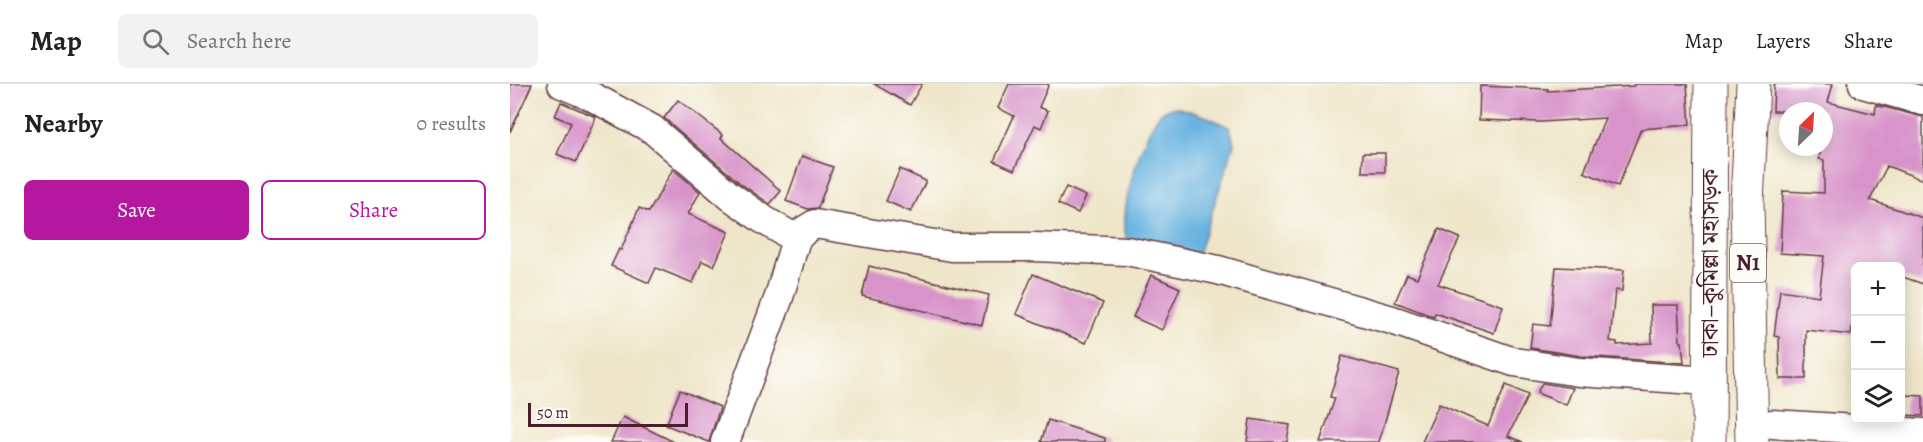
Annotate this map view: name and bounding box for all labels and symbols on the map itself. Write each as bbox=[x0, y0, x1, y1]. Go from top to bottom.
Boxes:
north arrow bbox=[1779, 102, 1833, 156]
street label: ঢাকা–কুমিল্লা মহাসড়ক bbox=[1694, 168, 1726, 358]
road number: N1 bbox=[1730, 244, 1766, 282]
scale bar bbox=[528, 400, 688, 428]

